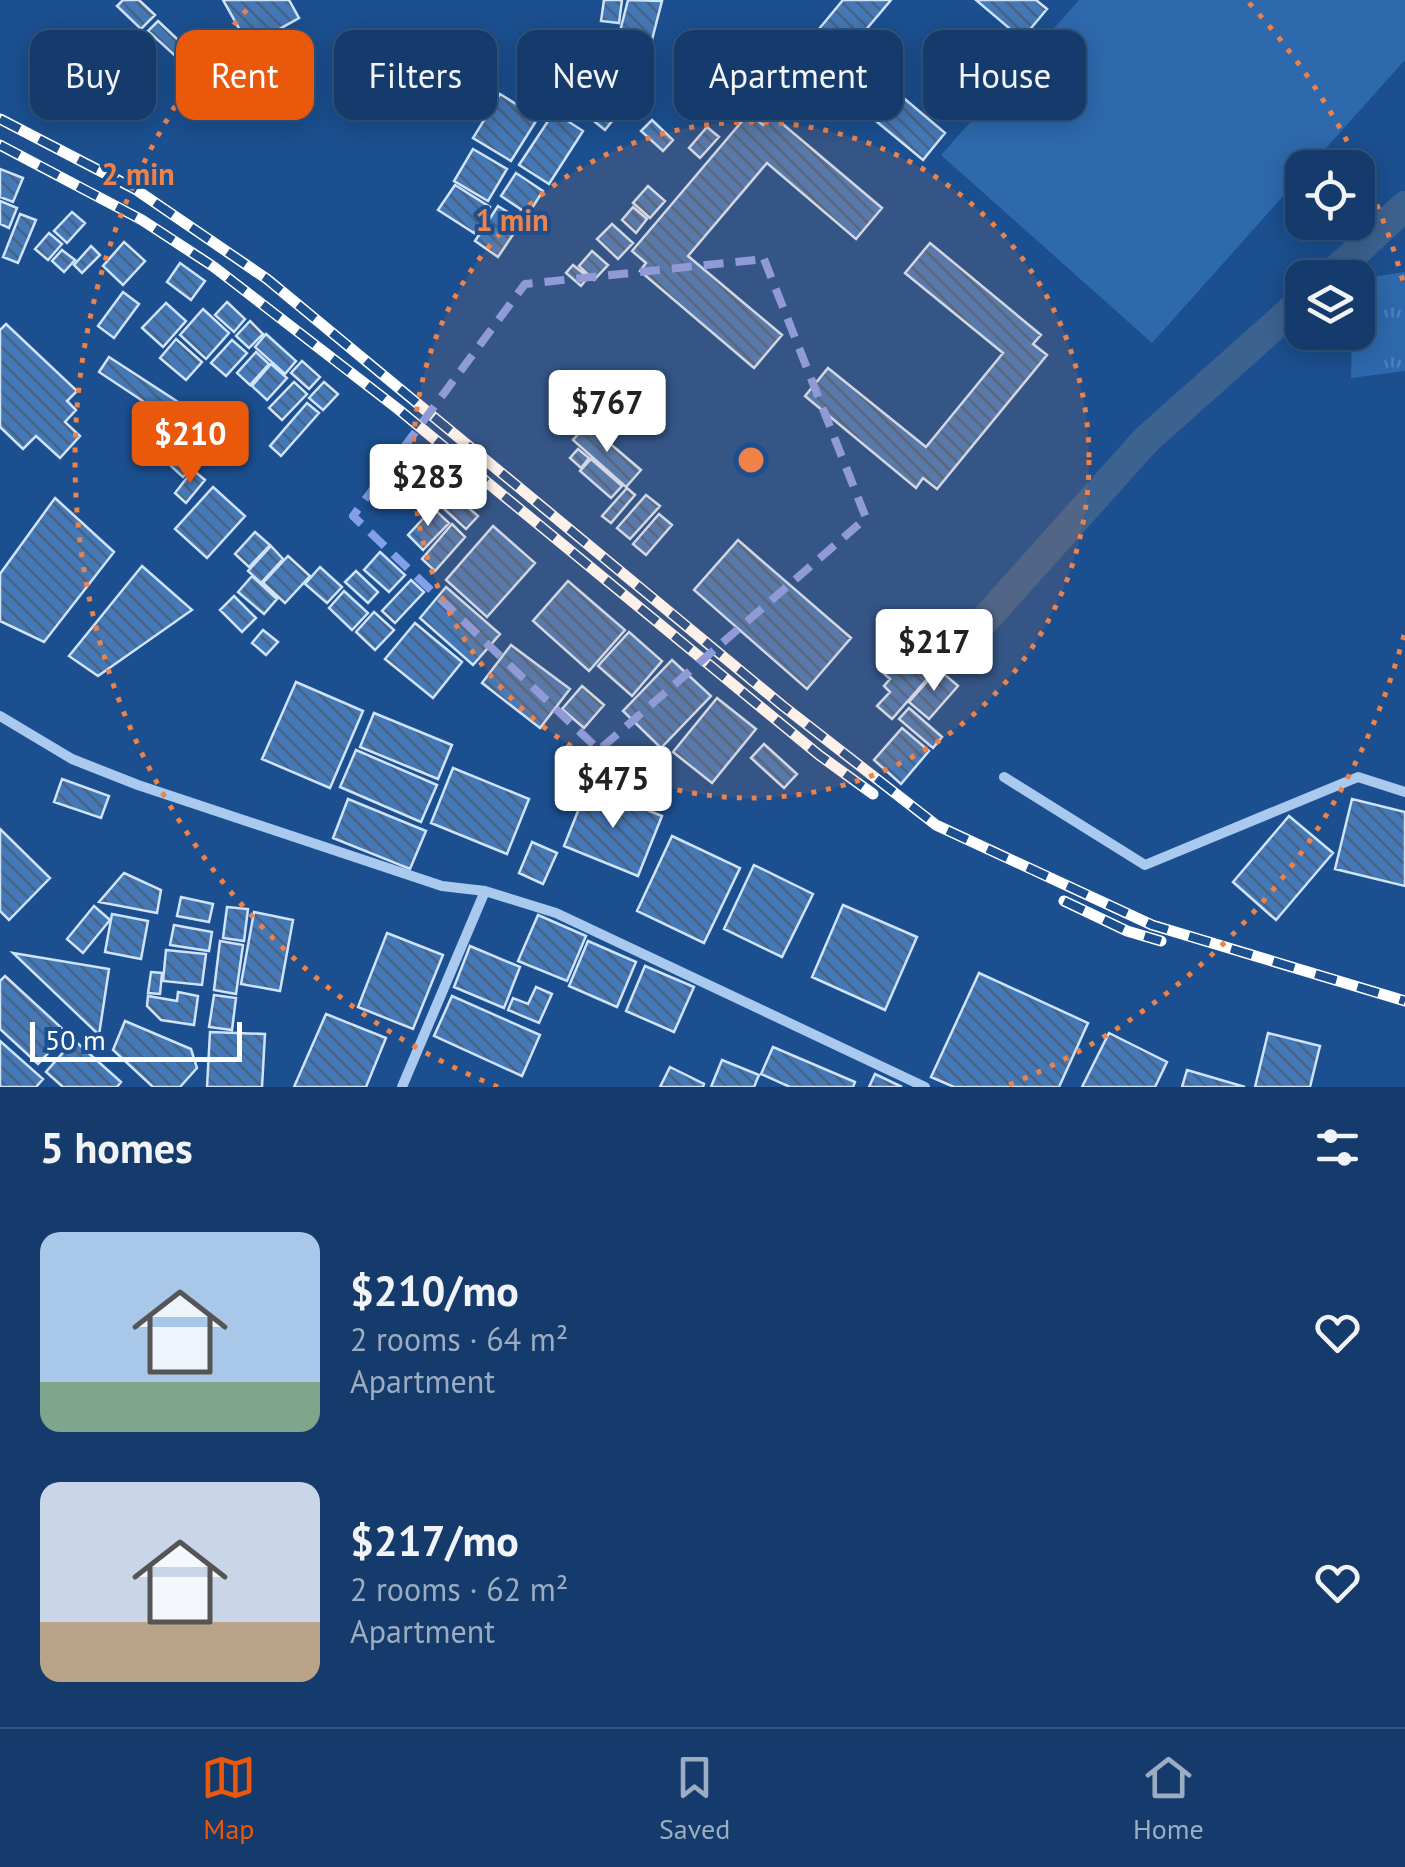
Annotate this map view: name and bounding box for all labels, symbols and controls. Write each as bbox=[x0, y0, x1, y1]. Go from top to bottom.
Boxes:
chip: Buy bbox=[30, 30, 156, 120]
chip: Rent bbox=[176, 30, 314, 120]
chip: Filters bbox=[334, 30, 497, 120]
chip: New bbox=[517, 30, 654, 120]
chip: Apartment bbox=[674, 30, 903, 120]
chip: House bbox=[923, 30, 1086, 120]
map controls bbox=[1285, 150, 1375, 350]
button: locate bbox=[1285, 150, 1375, 240]
text: 2 min bbox=[101, 154, 175, 193]
text: 1 min bbox=[475, 200, 549, 239]
button: layers bbox=[1285, 260, 1375, 350]
pin: $767 bbox=[548, 370, 666, 455]
text: $767 bbox=[571, 381, 643, 423]
pin: $210 bbox=[131, 401, 249, 486]
text: $210 bbox=[154, 412, 226, 454]
centre of rings bbox=[733, 442, 769, 478]
pin: $283 bbox=[369, 444, 487, 529]
text: $283 bbox=[392, 455, 464, 497]
pin: $217 bbox=[875, 609, 993, 694]
text: $217 bbox=[898, 620, 970, 662]
pin: $475 bbox=[554, 746, 672, 831]
text: $475 bbox=[577, 757, 649, 799]
scale bar bbox=[30, 1017, 242, 1062]
text: 50 m bbox=[45, 1021, 106, 1058]
text: 5 homes bbox=[40, 1120, 193, 1175]
icon: filters bbox=[1310, 1120, 1365, 1175]
text: $210/mo bbox=[350, 1263, 519, 1318]
icon: home bbox=[120, 1272, 240, 1392]
icon: heart bbox=[1310, 1305, 1365, 1360]
text: 2 rooms · 64 m² bbox=[350, 1318, 568, 1360]
text: Apartment bbox=[350, 1360, 495, 1402]
text: $217/mo bbox=[350, 1513, 519, 1568]
icon: home bbox=[120, 1522, 240, 1642]
icon: heart bbox=[1310, 1555, 1365, 1610]
text: 2 rooms · 62 m² bbox=[350, 1568, 568, 1610]
text: Apartment bbox=[350, 1610, 495, 1652]
tab: Map bbox=[201, 1750, 256, 1847]
tab: Saved bbox=[659, 1750, 730, 1847]
tab: Home bbox=[1133, 1750, 1204, 1847]

